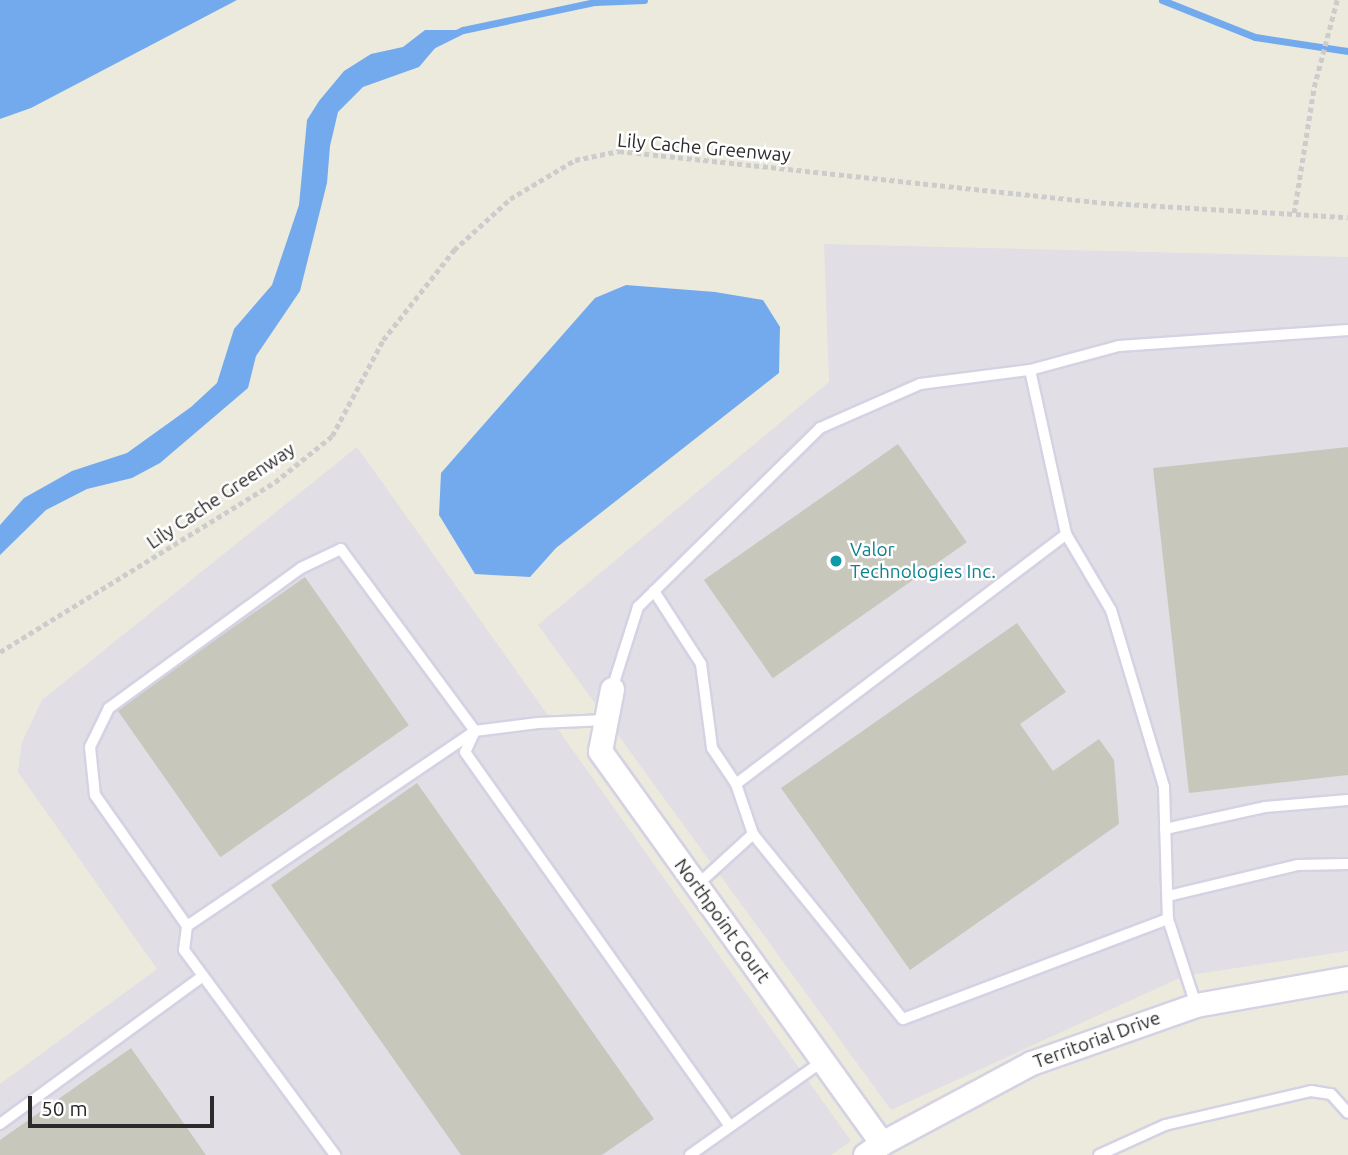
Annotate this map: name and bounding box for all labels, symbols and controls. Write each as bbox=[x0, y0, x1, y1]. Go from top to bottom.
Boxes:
street label: Lily Cache Greenway bbox=[616, 129, 792, 167]
street label: Lily Cache Greenway bbox=[143, 438, 299, 554]
place label: Valor Technologies Inc. bbox=[850, 539, 996, 583]
marker: Valor Technologies Inc. bbox=[828, 553, 844, 569]
street label: Northpoint Court bbox=[669, 854, 775, 988]
street label: Territorial Drive bbox=[1030, 1006, 1164, 1074]
scale bar bbox=[32, 1082, 217, 1126]
text: 50 m bbox=[41, 1096, 88, 1120]

